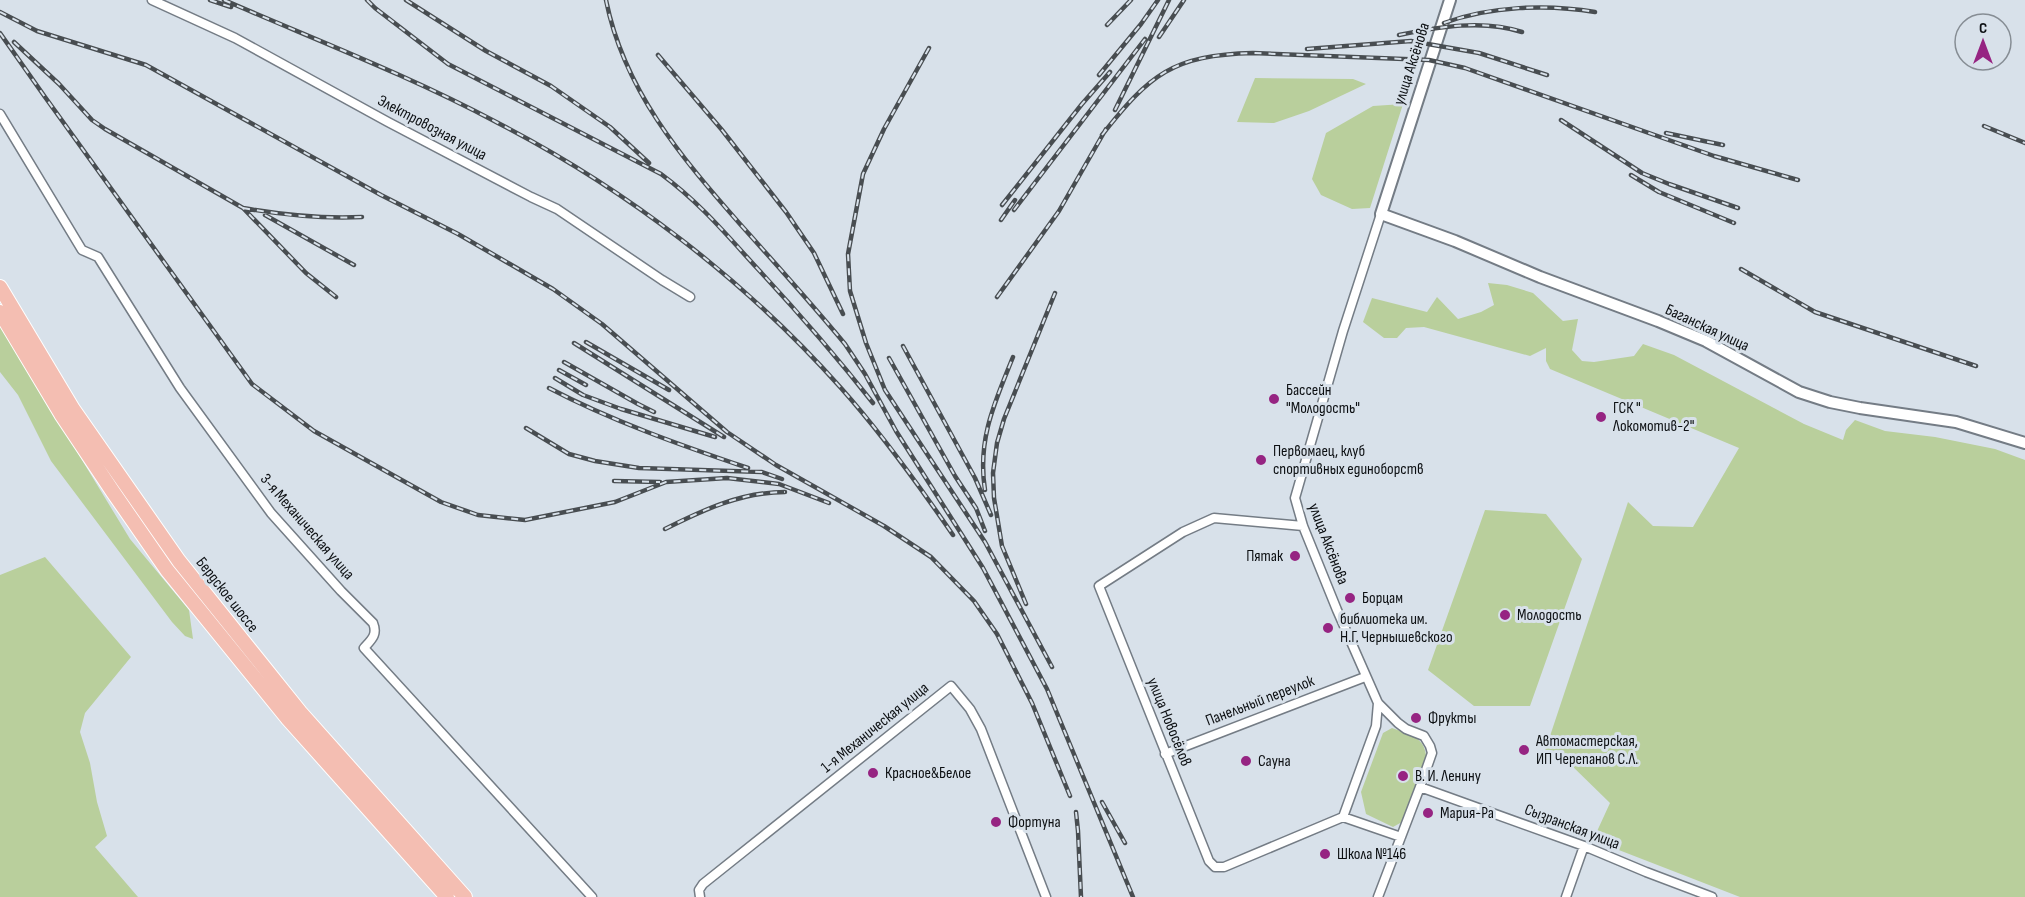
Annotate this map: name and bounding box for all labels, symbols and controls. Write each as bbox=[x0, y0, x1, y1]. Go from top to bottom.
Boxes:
north arrow bbox=[1953, 12, 2013, 72]
text: С bbox=[1979, 19, 1987, 38]
street label: улица Аксёнова bbox=[1390, 20, 1434, 108]
street label: Электровозная улица bbox=[374, 91, 490, 165]
street label: Баганская улица bbox=[1662, 300, 1752, 356]
place label: Бассейн "Молодость" bbox=[1286, 381, 1360, 418]
marker: Бассейн "Молодость" bbox=[1267, 392, 1281, 406]
place label: ГСК " Локомотив-2" bbox=[1612, 399, 1694, 436]
marker: ГСК " Локомотив-2" bbox=[1594, 410, 1608, 424]
place label: Первомаец, клуб спортивных единоборств bbox=[1273, 442, 1424, 479]
marker: Первомаец, клуб спортивных единоборств bbox=[1254, 453, 1268, 467]
street label: 3-я Механическая улица bbox=[256, 470, 358, 584]
street label: улица Аксёнова bbox=[1304, 501, 1352, 587]
place label: Пятак bbox=[1246, 547, 1284, 566]
marker: Пятак bbox=[1288, 549, 1302, 563]
street label: Бердское шоссе bbox=[192, 554, 262, 636]
place label: Борцам bbox=[1362, 589, 1403, 608]
marker: Борцам bbox=[1343, 591, 1357, 605]
place label: Молодость bbox=[1517, 606, 1582, 625]
marker: Молодость bbox=[1498, 608, 1512, 622]
place label: библиотека им. Н.Г. Чернышевского bbox=[1340, 610, 1453, 647]
marker: библиотека им. Н.Г. Чернышевского bbox=[1321, 621, 1335, 635]
street label: Панельный переулок bbox=[1203, 671, 1318, 730]
street label: улица Новосёлов bbox=[1143, 675, 1195, 769]
street label: 1-я Механическая улица bbox=[817, 679, 933, 777]
place label: Фрукты bbox=[1428, 709, 1476, 728]
marker: Фрукты bbox=[1409, 711, 1423, 725]
place label: Автомастерская, ИП Черепанов С.Л. bbox=[1535, 732, 1638, 769]
marker: Автомастерская, ИП Черепанов С.Л. bbox=[1517, 743, 1531, 757]
place label: Сауна bbox=[1258, 752, 1291, 771]
marker: Сауна bbox=[1239, 754, 1253, 768]
place label: Красное&Белое bbox=[885, 764, 971, 783]
marker: Красное&Белое bbox=[866, 766, 880, 780]
place label: В. И. Ленину bbox=[1415, 767, 1481, 786]
marker: В. И. Ленину bbox=[1396, 769, 1410, 783]
street label: Сызранская улица bbox=[1522, 800, 1622, 854]
place label: Мария-Ра bbox=[1440, 804, 1494, 823]
marker: Мария-Ра bbox=[1421, 806, 1435, 820]
place label: Фортуна bbox=[1008, 813, 1061, 832]
marker: Фортуна bbox=[989, 815, 1003, 829]
place label: Школа №146 bbox=[1337, 845, 1406, 864]
marker: Школа №146 bbox=[1318, 847, 1332, 861]

